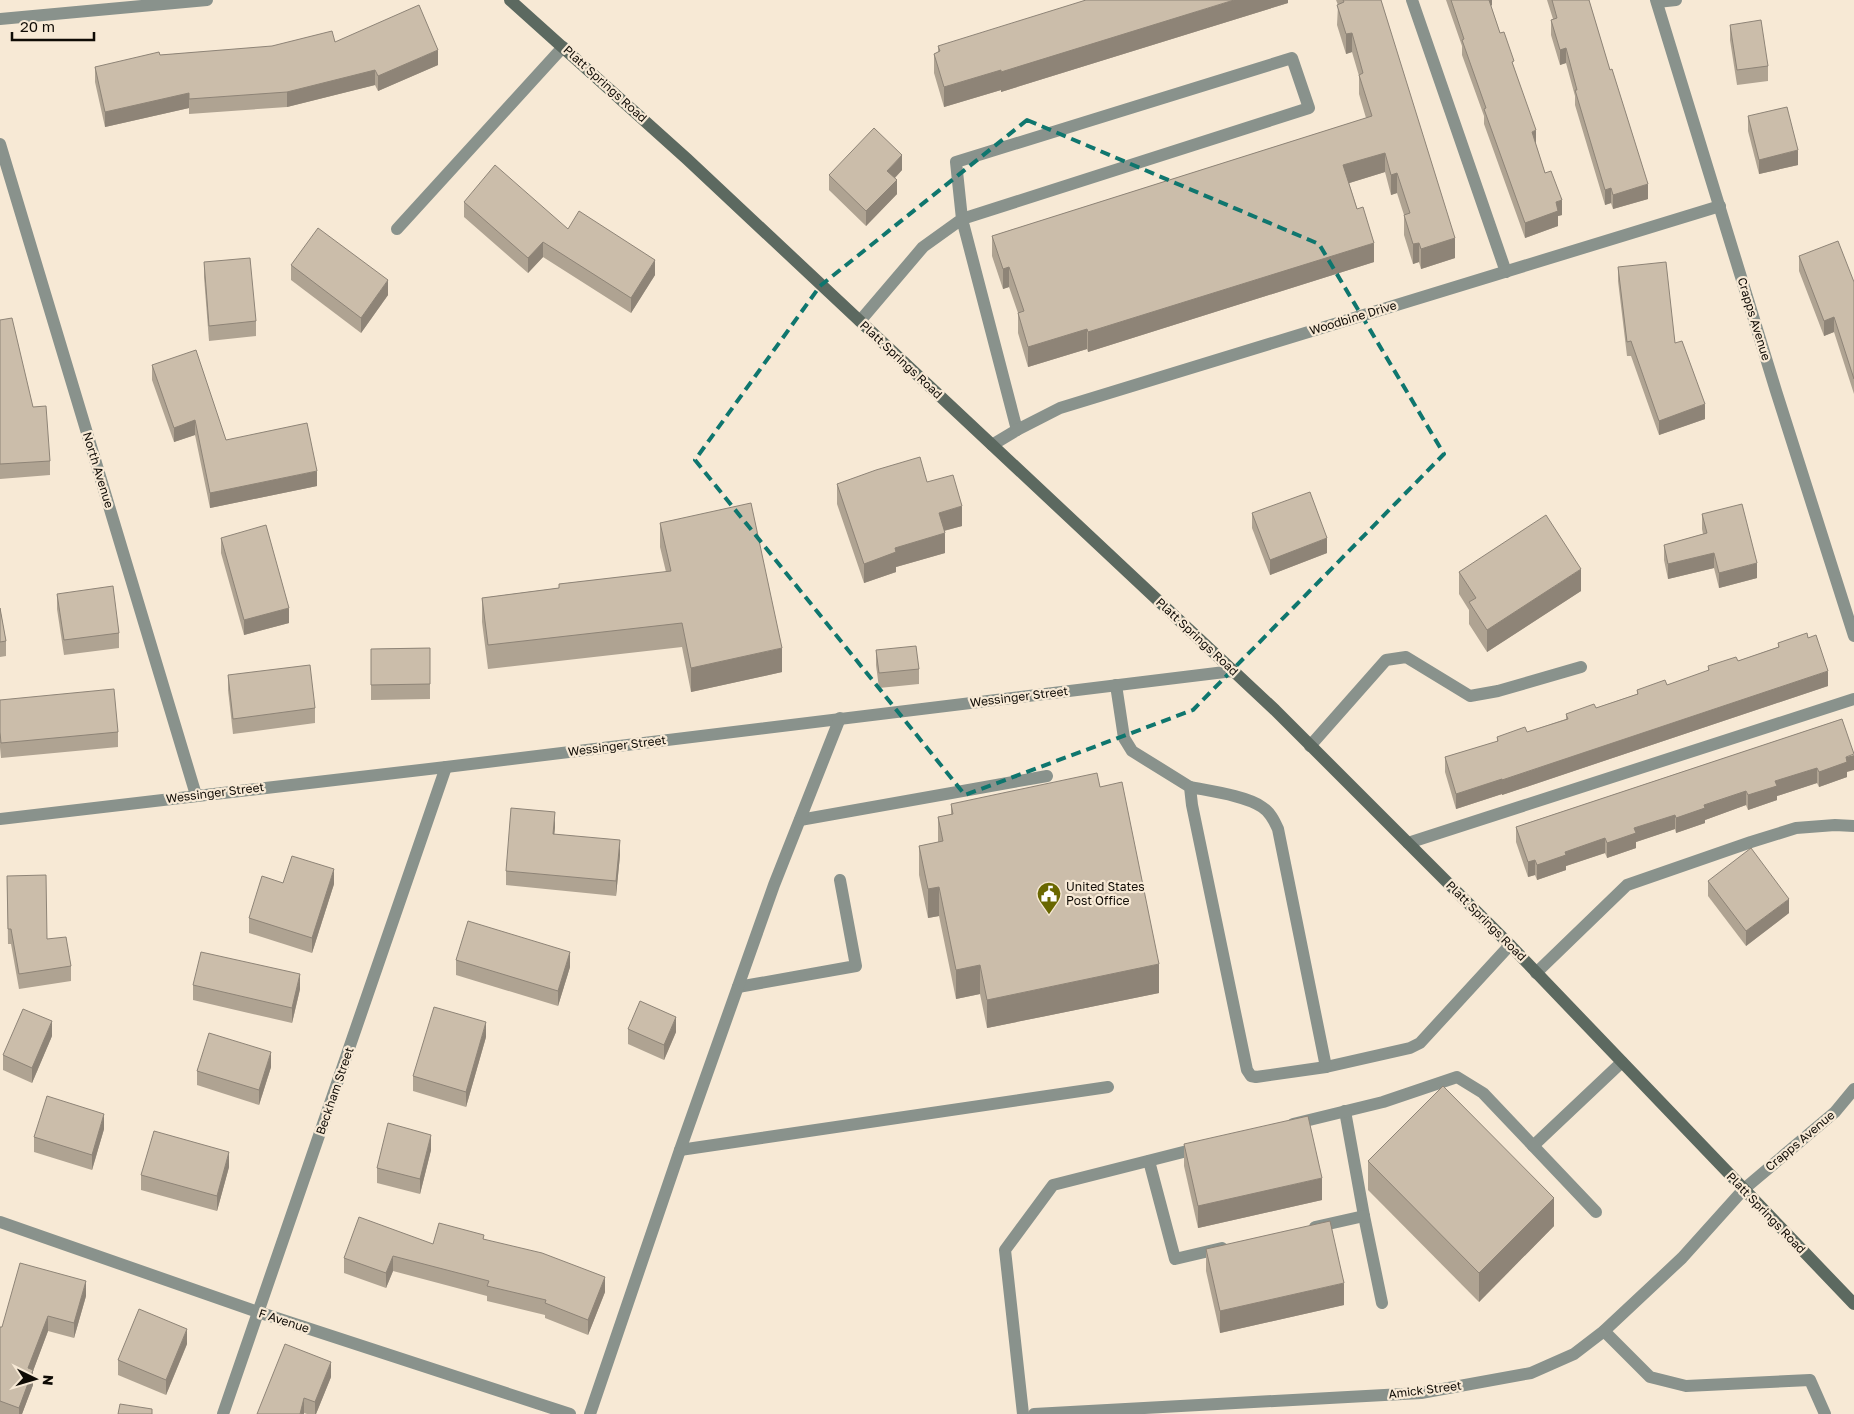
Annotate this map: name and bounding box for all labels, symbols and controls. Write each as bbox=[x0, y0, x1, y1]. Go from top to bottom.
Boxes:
scale bar bbox=[12, 10, 95, 42]
text: 20 m bbox=[20, 17, 55, 35]
street label: Platt Springs Road bbox=[560, 42, 650, 125]
street label: Crapps Avenue bbox=[1735, 276, 1774, 362]
street label: Woodbine Drive bbox=[1307, 297, 1398, 338]
street label: Platt Springs Road bbox=[857, 318, 946, 402]
street label: North Avenue bbox=[80, 430, 117, 510]
street label: Platt Springs Road bbox=[1153, 595, 1242, 679]
street label: Wessinger Street bbox=[969, 683, 1069, 710]
street label: Wessinger Street bbox=[567, 732, 667, 759]
street label: Wessinger Street bbox=[165, 779, 265, 806]
street label: Platt Springs Road bbox=[1443, 877, 1530, 964]
place label: United States Post Office bbox=[1066, 879, 1145, 908]
public building icon: United States Post Office bbox=[1036, 881, 1062, 915]
street label: Beckham Street bbox=[313, 1045, 357, 1137]
street label: Crapps Avenue bbox=[1762, 1107, 1837, 1174]
street label: Platt Springs Road bbox=[1724, 1169, 1809, 1256]
street label: F Avenue bbox=[257, 1305, 311, 1336]
north arrow bbox=[10, 1354, 60, 1404]
text: N bbox=[40, 1374, 57, 1386]
street label: Amick Street bbox=[1387, 1378, 1463, 1401]

